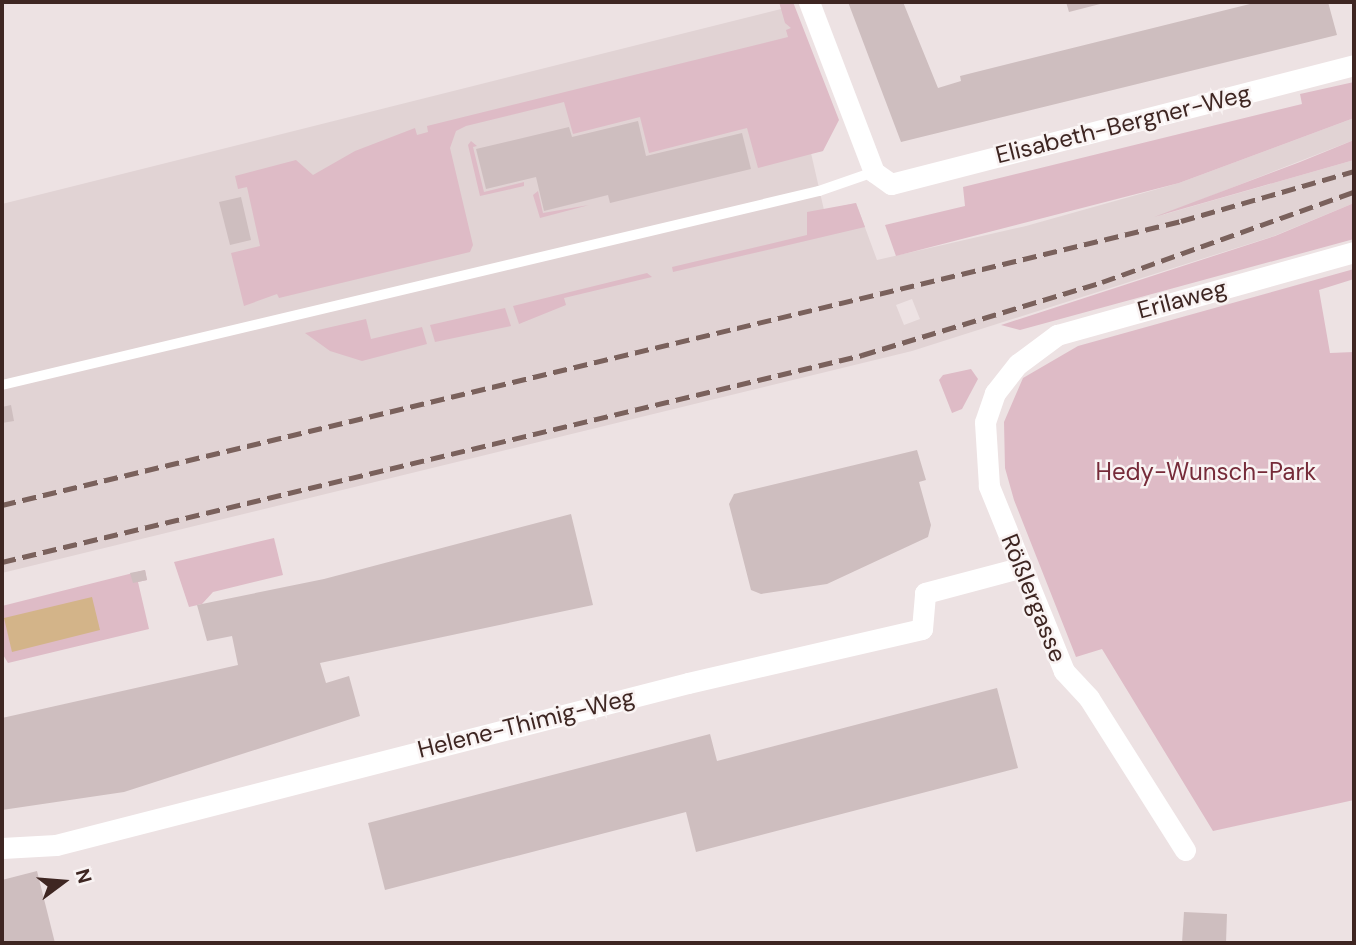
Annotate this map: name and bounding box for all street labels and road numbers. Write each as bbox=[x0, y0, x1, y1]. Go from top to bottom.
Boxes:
street label: Elisabeth-Bergner-Weg bbox=[993, 78, 1253, 170]
street label: Erilaweg bbox=[1134, 273, 1230, 325]
street label: Rößlergasse bbox=[995, 530, 1073, 666]
street label: Helene-Thimig-Weg bbox=[414, 682, 638, 764]

